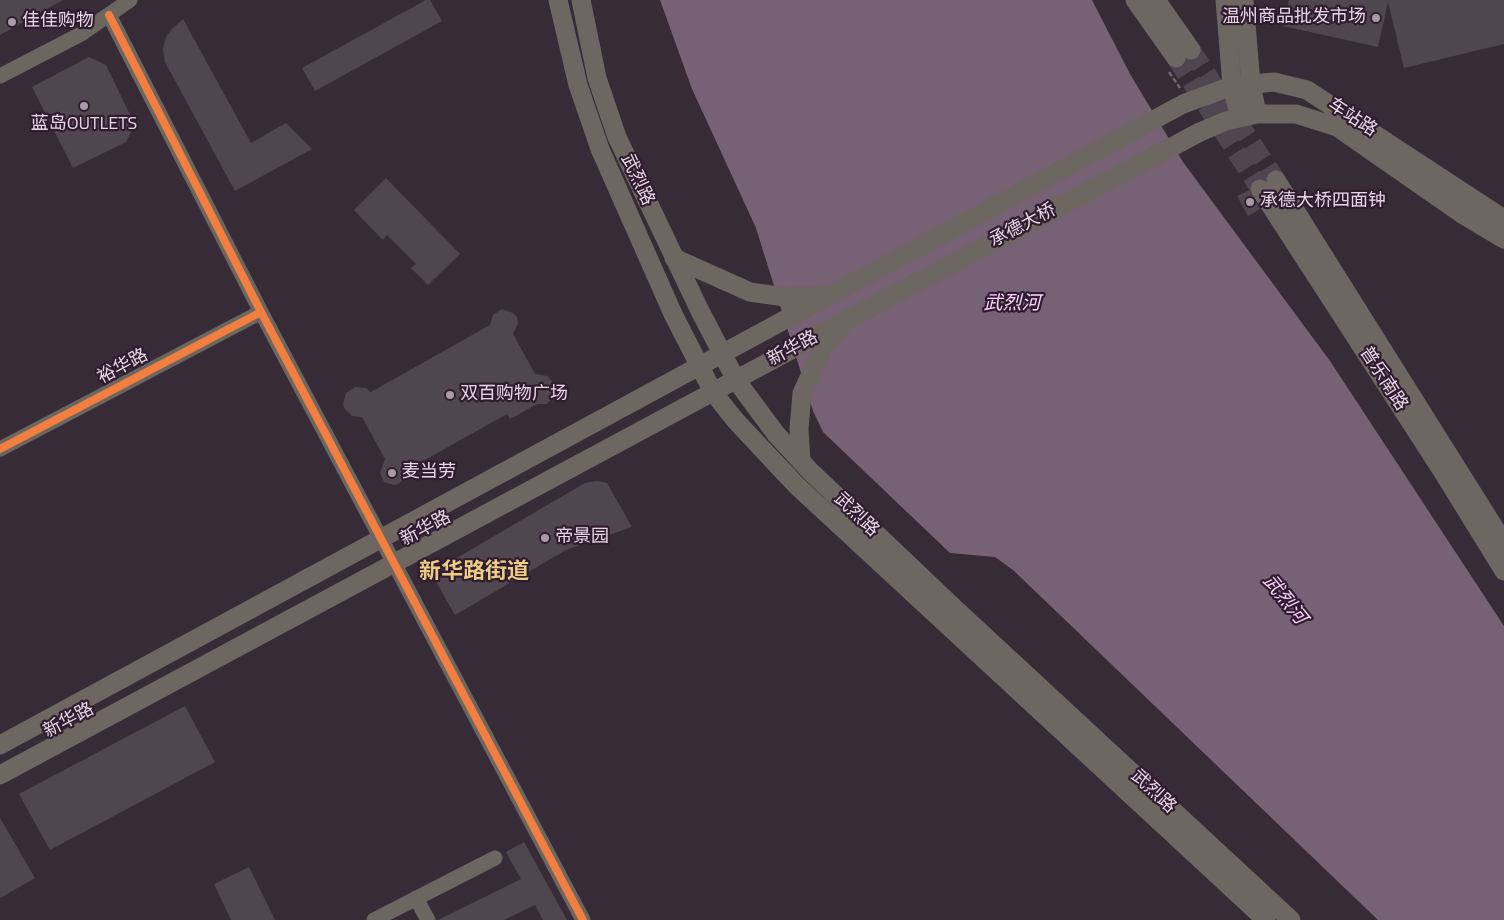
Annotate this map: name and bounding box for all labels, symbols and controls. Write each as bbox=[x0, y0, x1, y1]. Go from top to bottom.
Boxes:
place label: 温州商品批发市场 bbox=[1222, 7, 1366, 29]
place label: 佳佳购物 bbox=[22, 11, 94, 33]
marker: 温州商品批发市场 bbox=[1370, 12, 1382, 24]
marker: 佳佳购物 bbox=[6, 16, 18, 28]
street label: 车站路 bbox=[1323, 94, 1381, 142]
marker: 蓝岛OUTLETS bbox=[78, 100, 90, 112]
place label: 蓝岛OUTLETS bbox=[31, 114, 137, 136]
street label: 武烈路 bbox=[616, 151, 658, 209]
place label: 承德大桥四面钟 bbox=[1260, 191, 1386, 213]
marker: 承德大桥四面钟 bbox=[1244, 196, 1256, 208]
street label: 承德大桥 bbox=[986, 200, 1060, 252]
water label: 武烈河 bbox=[984, 293, 1040, 315]
street label: 新华路 bbox=[764, 327, 822, 371]
street label: 普乐南路 bbox=[1354, 343, 1412, 415]
street label: 裕华路 bbox=[94, 345, 152, 389]
place label: 双百购物广场 bbox=[460, 384, 568, 406]
marker: 双百购物广场 bbox=[444, 389, 456, 401]
place label: 麦当劳 bbox=[402, 462, 456, 484]
marker: 麦当劳 bbox=[386, 467, 398, 479]
street label: 武烈路 bbox=[829, 488, 883, 542]
street label: 新华路 bbox=[397, 507, 455, 551]
place label: 帝景园 bbox=[555, 527, 609, 549]
marker: 帝景园 bbox=[539, 532, 551, 544]
district label: 新华路街道 bbox=[419, 560, 529, 586]
water label: 武烈河 bbox=[1257, 571, 1311, 629]
street label: 新华路 bbox=[40, 699, 98, 743]
street label: 武烈路 bbox=[1126, 766, 1180, 818]

